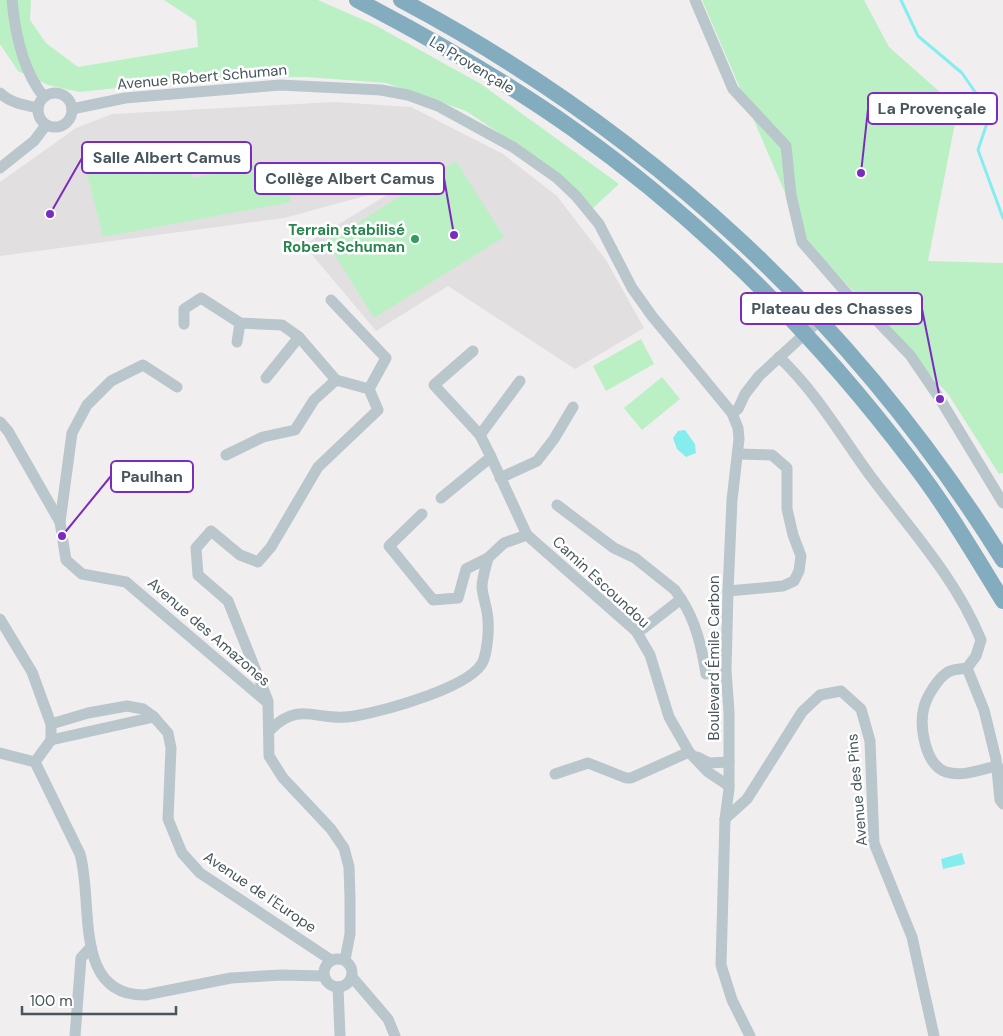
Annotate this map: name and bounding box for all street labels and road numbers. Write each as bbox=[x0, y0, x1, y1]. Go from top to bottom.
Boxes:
street label: La Provençale bbox=[426, 32, 518, 98]
street label: Avenue Robert Schuman bbox=[116, 60, 288, 94]
street label: Camin Escoundou bbox=[548, 532, 654, 632]
street label: Avenue des Amazones bbox=[143, 573, 275, 691]
street label: Boulevard Émile Carbon bbox=[704, 575, 724, 741]
street label: Avenue des Pins bbox=[842, 733, 872, 847]
street label: Avenue de l'Europe bbox=[200, 847, 320, 937]

